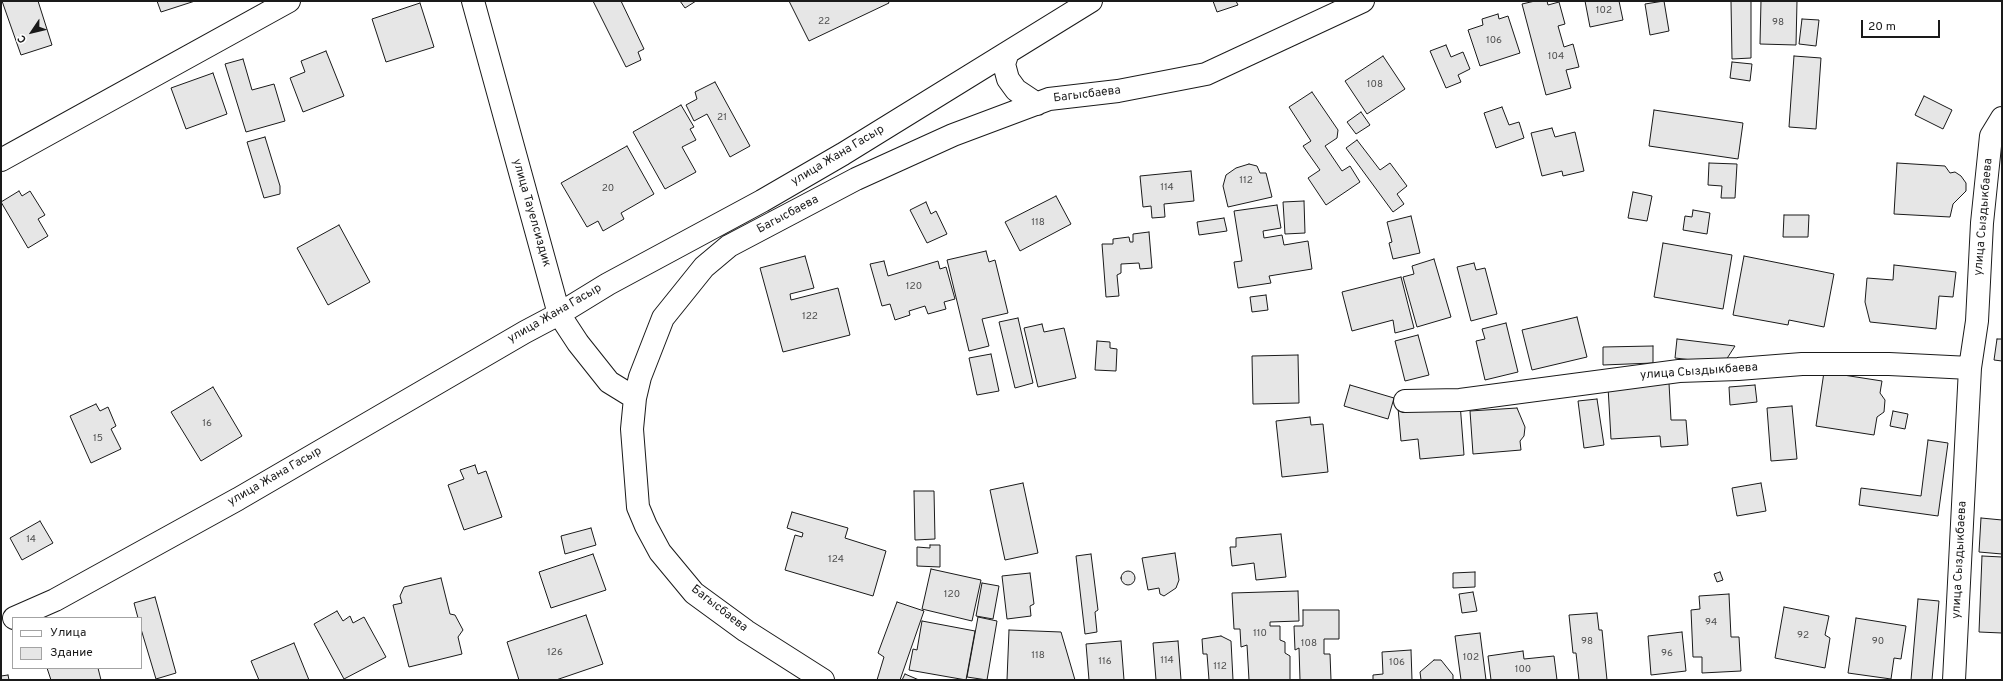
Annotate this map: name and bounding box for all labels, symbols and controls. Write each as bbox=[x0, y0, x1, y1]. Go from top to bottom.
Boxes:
house number: 102 bbox=[1596, 5, 1612, 17]
north arrow bbox=[12, 12, 52, 52]
scale bar bbox=[1863, 12, 1942, 38]
house number: 22 bbox=[818, 16, 830, 28]
house number: 98 bbox=[1772, 17, 1784, 29]
text: 20 m bbox=[1868, 19, 1896, 35]
text: С bbox=[14, 32, 30, 46]
house number: 106 bbox=[1486, 35, 1502, 47]
house number: 104 bbox=[1548, 51, 1564, 63]
house number: 108 bbox=[1367, 79, 1383, 91]
street label: Багысбаева bbox=[1052, 84, 1122, 106]
house number: 21 bbox=[717, 112, 727, 124]
street label: улица Жана Гасыр bbox=[789, 123, 887, 189]
street label: улица Тауелсиздик bbox=[509, 157, 553, 269]
street label: улица Сыздыкбаева bbox=[1972, 158, 1996, 276]
house number: 112 bbox=[1239, 175, 1253, 187]
house number: 114 bbox=[1160, 182, 1174, 194]
house number: 20 bbox=[602, 183, 614, 195]
street label: Багысбаева bbox=[755, 193, 821, 237]
house number: 118 bbox=[1031, 217, 1045, 229]
street label: улица Жана Гасыр bbox=[505, 281, 605, 347]
house number: 120 bbox=[906, 281, 922, 293]
house number: 122 bbox=[802, 311, 818, 323]
street label: улица Сыздыкбаева bbox=[1640, 361, 1758, 383]
house number: 16 bbox=[202, 418, 212, 430]
house number: 15 bbox=[93, 433, 103, 445]
street label: улица Жана Гасыр bbox=[225, 444, 325, 510]
street label: улица Сыздыкбаева bbox=[1950, 501, 1970, 619]
house number: 14 bbox=[26, 534, 36, 546]
house number: 124 bbox=[828, 554, 844, 566]
street label: Багысбаева bbox=[688, 582, 750, 636]
house number: 120 bbox=[944, 589, 960, 601]
legend bbox=[12, 617, 142, 669]
house number: 94 bbox=[1705, 617, 1717, 629]
text: Улица bbox=[50, 625, 86, 641]
house number: 110 bbox=[1253, 628, 1267, 640]
house number: 92 bbox=[1797, 630, 1809, 642]
house number: 98 bbox=[1581, 636, 1593, 648]
house number: 90 bbox=[1872, 636, 1884, 648]
house number: 108 bbox=[1301, 638, 1317, 650]
text: Здание bbox=[50, 645, 93, 661]
house number: 126 bbox=[547, 647, 563, 659]
house number: 96 bbox=[1661, 648, 1673, 660]
house number: 118 bbox=[1031, 650, 1045, 662]
house number: 102 bbox=[1463, 652, 1479, 664]
house number: 114 bbox=[1160, 655, 1174, 667]
house number: 116 bbox=[1098, 656, 1112, 668]
house number: 106 bbox=[1389, 657, 1405, 669]
house number: 112 bbox=[1213, 661, 1227, 673]
house number: 100 bbox=[1515, 664, 1531, 676]

